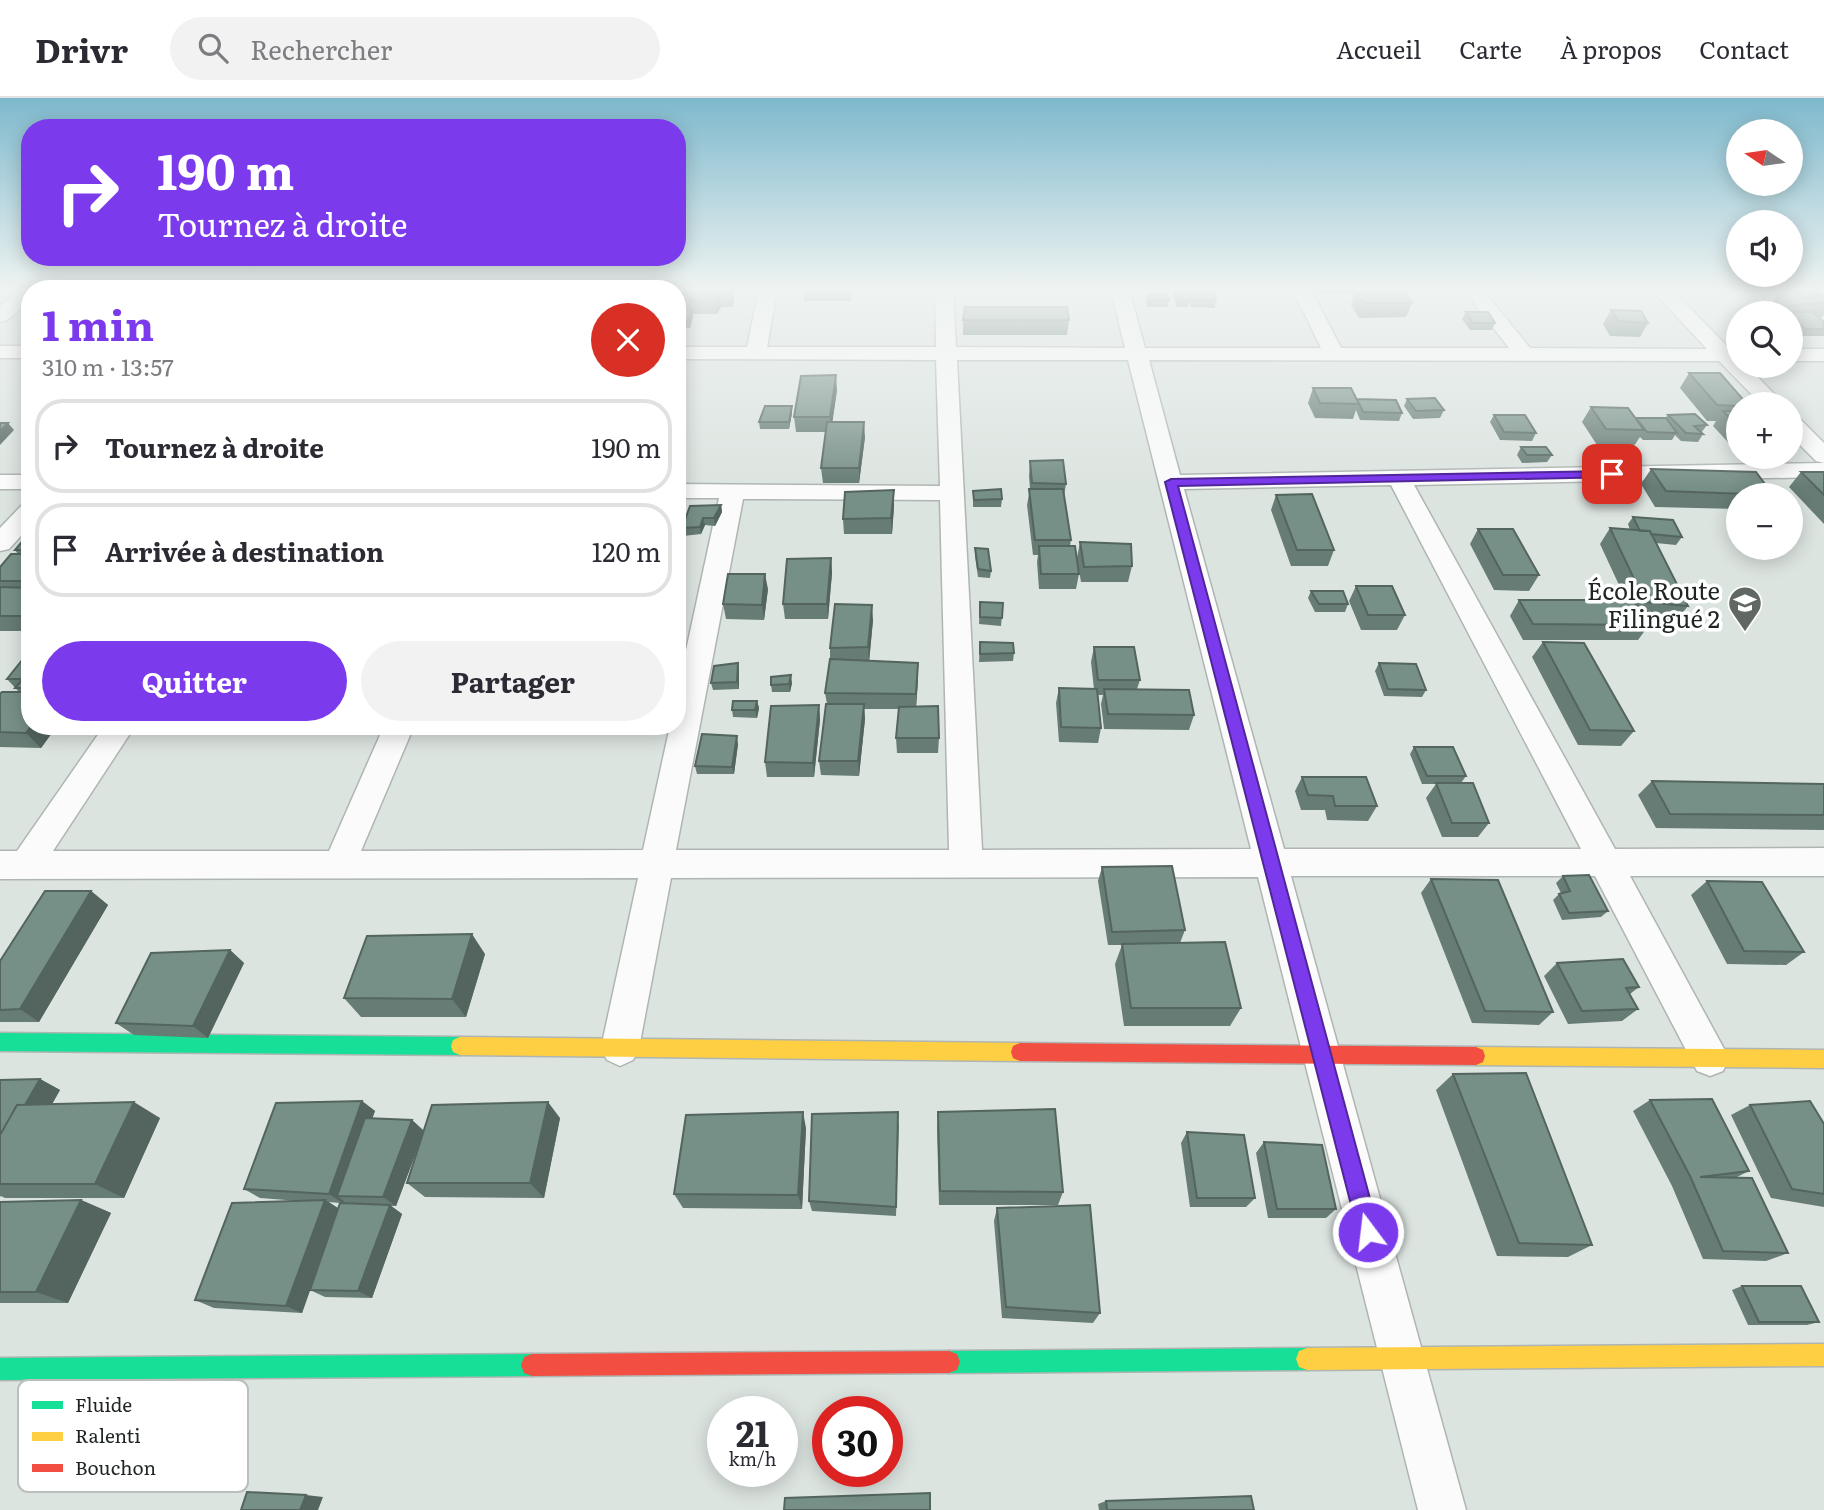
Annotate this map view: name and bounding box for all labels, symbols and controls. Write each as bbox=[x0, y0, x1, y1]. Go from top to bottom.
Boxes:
search box bbox=[170, 17, 660, 80]
text: Drivr bbox=[35, 24, 128, 73]
icon: search bbox=[194, 29, 232, 67]
text: Rechercher bbox=[250, 29, 392, 68]
text: Accueil bbox=[1336, 31, 1421, 66]
text: Carte bbox=[1459, 31, 1522, 66]
text: À propos bbox=[1560, 31, 1661, 66]
text: Contact bbox=[1699, 31, 1789, 66]
north arrow bbox=[1726, 119, 1802, 196]
map controls bbox=[1726, 119, 1803, 560]
text: 190 m bbox=[157, 132, 294, 205]
icon: right bbox=[42, 147, 133, 238]
text: Tournez à droite bbox=[157, 199, 408, 247]
button: sound bbox=[1726, 210, 1803, 287]
text: 1 min bbox=[42, 292, 154, 354]
button: search bbox=[1726, 301, 1803, 378]
button: close bbox=[591, 303, 665, 377]
text: 310 m · 13:57 bbox=[42, 349, 174, 383]
button: + bbox=[1726, 392, 1803, 469]
icon: right bbox=[46, 427, 84, 465]
text: Tournez à droite bbox=[105, 427, 324, 466]
text: 190 m bbox=[591, 427, 661, 466]
pin bbox=[1582, 444, 1642, 504]
icon: arrive bbox=[1593, 455, 1631, 493]
button: − bbox=[1726, 483, 1803, 560]
icon: arrive bbox=[46, 531, 84, 569]
text: Arrivée à destination bbox=[105, 531, 384, 570]
text: 120 m bbox=[592, 531, 661, 570]
place label: École Route Filingué 2 bbox=[1587, 572, 1720, 635]
school or university icon: École Route Filingué 2 bbox=[1726, 584, 1764, 633]
button: Quitter bbox=[42, 641, 347, 721]
button: Partager bbox=[361, 641, 665, 721]
position arrow bbox=[1331, 1195, 1405, 1269]
legend bbox=[18, 1380, 248, 1492]
text: Fluide bbox=[75, 1390, 132, 1418]
speed limit sign: 30 bbox=[812, 1396, 903, 1487]
text: 21 bbox=[736, 1406, 769, 1458]
text: Ralenti bbox=[75, 1421, 141, 1449]
text: km/h bbox=[729, 1445, 776, 1472]
text: Bouchon bbox=[75, 1453, 156, 1481]

